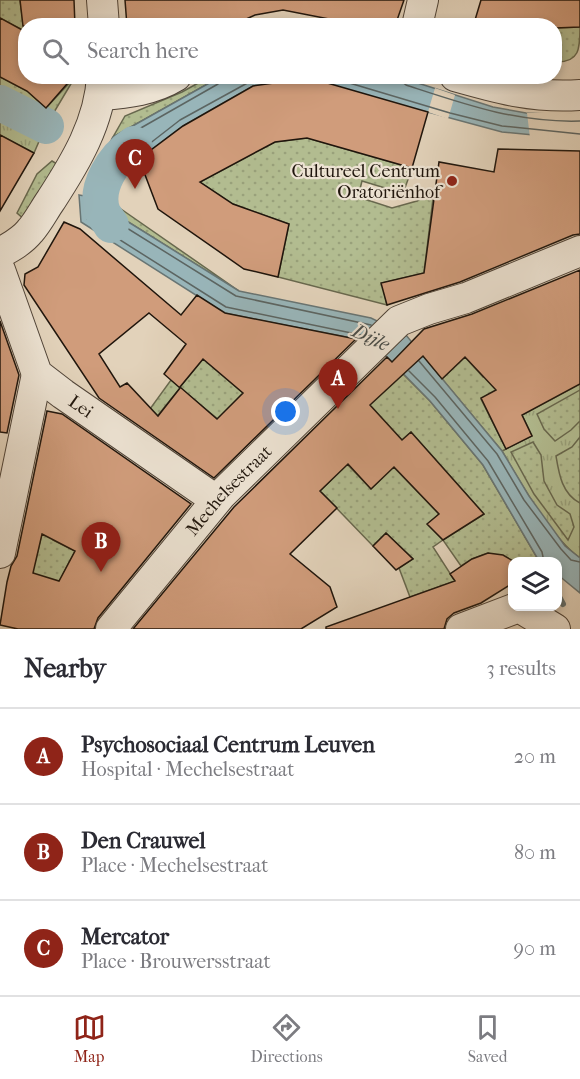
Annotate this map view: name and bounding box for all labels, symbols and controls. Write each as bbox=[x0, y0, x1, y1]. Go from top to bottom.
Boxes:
search box bbox=[18, 18, 562, 84]
icon: search bbox=[39, 35, 72, 68]
text: Search here bbox=[87, 38, 199, 64]
pin: C bbox=[116, 140, 154, 189]
place label: Cultureel Centrum Oratoriënhof bbox=[291, 161, 444, 203]
marker: Cultureel Centrum Oratoriënhof bbox=[445, 174, 459, 188]
water label: Dijle bbox=[347, 318, 394, 356]
pin: A bbox=[318, 360, 358, 409]
street label: Lei bbox=[64, 391, 98, 423]
your location bbox=[271, 397, 300, 426]
street label: Mechelsestraat bbox=[182, 441, 277, 540]
pin: B bbox=[82, 522, 120, 572]
map controls bbox=[508, 557, 562, 611]
button: layers bbox=[508, 557, 562, 611]
text: Nearby bbox=[24, 653, 106, 684]
text: 3 results bbox=[487, 657, 556, 680]
text: Psychosociaal Centrum Leuven bbox=[81, 732, 375, 758]
text: A bbox=[37, 745, 50, 768]
text: 20 m bbox=[514, 745, 556, 768]
text: Hospital · Mechelsestraat bbox=[81, 758, 294, 781]
text: Den Crauwel bbox=[81, 828, 205, 854]
text: B bbox=[37, 841, 50, 864]
text: 80 m bbox=[514, 841, 556, 864]
text: Place · Mechelsestraat bbox=[81, 854, 268, 877]
text: Mercator bbox=[81, 924, 169, 950]
text: C bbox=[37, 937, 50, 960]
text: 90 m bbox=[514, 937, 556, 960]
text: Place · Brouwersstraat bbox=[81, 950, 271, 973]
tab: Map bbox=[73, 1011, 106, 1066]
tab: Directions bbox=[251, 1011, 323, 1066]
tab: Saved bbox=[468, 1011, 507, 1066]

